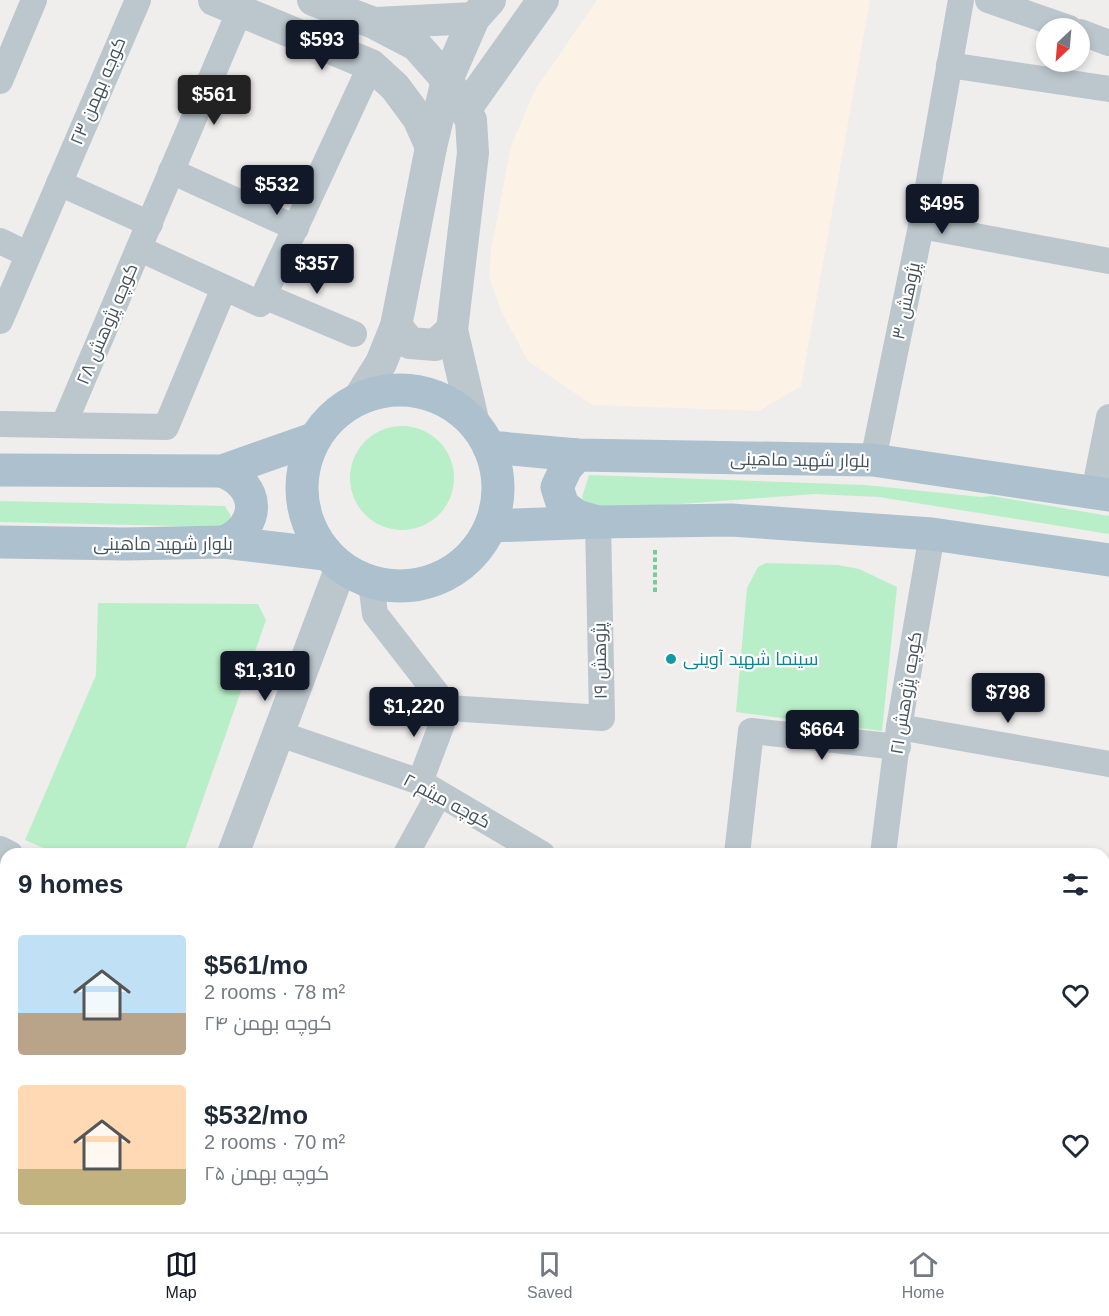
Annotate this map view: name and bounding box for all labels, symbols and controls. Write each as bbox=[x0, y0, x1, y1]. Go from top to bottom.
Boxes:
north arrow bbox=[1036, 18, 1090, 72]
map controls bbox=[1036, 18, 1090, 72]
pin: $593 bbox=[286, 20, 358, 71]
text: $593 bbox=[300, 28, 344, 50]
street label: کوجه بهمن ۲۳ bbox=[66, 34, 131, 148]
pin: $561 bbox=[178, 75, 250, 126]
text: $561 bbox=[192, 83, 236, 105]
pin: $532 bbox=[241, 165, 313, 216]
text: $532 bbox=[255, 173, 299, 195]
pin: $495 bbox=[906, 184, 978, 235]
text: $495 bbox=[920, 192, 964, 214]
pin: $357 bbox=[281, 244, 353, 295]
text: $357 bbox=[295, 252, 339, 274]
street label: کوچه پژوهش ۲۸ bbox=[72, 260, 143, 388]
street label: پژوهش ۳۰ bbox=[888, 260, 926, 342]
street label: بلوار شهید ماهینی bbox=[730, 449, 870, 472]
street label: بلوار شهید ماهینی bbox=[93, 534, 233, 555]
street label: پژوهش ۱۹ bbox=[589, 622, 613, 700]
street label: کوچه پژوهش ۲۱ bbox=[886, 630, 928, 756]
place label: سینما شهید آوینی bbox=[683, 649, 818, 670]
pin: $1,310 bbox=[216, 651, 314, 702]
marker: سینما شهید آوینی bbox=[664, 652, 678, 666]
text: $1,310 bbox=[234, 659, 296, 681]
pin: $798 bbox=[972, 673, 1044, 724]
text: $798 bbox=[986, 681, 1030, 703]
pin: $1,220 bbox=[365, 687, 463, 738]
text: $1,220 bbox=[383, 695, 445, 717]
pin: $664 bbox=[786, 710, 858, 761]
text: $664 bbox=[800, 718, 844, 740]
street label: کوچه میثم ۲ bbox=[399, 770, 494, 834]
icon: filters bbox=[1059, 868, 1092, 901]
text: 9 homes bbox=[18, 869, 124, 899]
text: $561/mo bbox=[204, 950, 308, 980]
icon: home bbox=[66, 959, 138, 1031]
icon: heart bbox=[1059, 979, 1092, 1012]
text: 2 rooms · 78 m² bbox=[204, 981, 345, 1003]
text: کوچه بهمن ۲۴ bbox=[204, 1012, 332, 1034]
text: $532/mo bbox=[204, 1100, 308, 1130]
icon: home bbox=[66, 1109, 138, 1181]
icon: heart bbox=[1059, 1129, 1092, 1162]
text: 2 rooms · 70 m² bbox=[204, 1131, 345, 1153]
text: کوچه بهمن ۲۵ bbox=[204, 1162, 329, 1184]
tab: Map bbox=[165, 1248, 198, 1302]
tab: Saved bbox=[527, 1248, 572, 1302]
tab: Home bbox=[902, 1248, 944, 1302]

